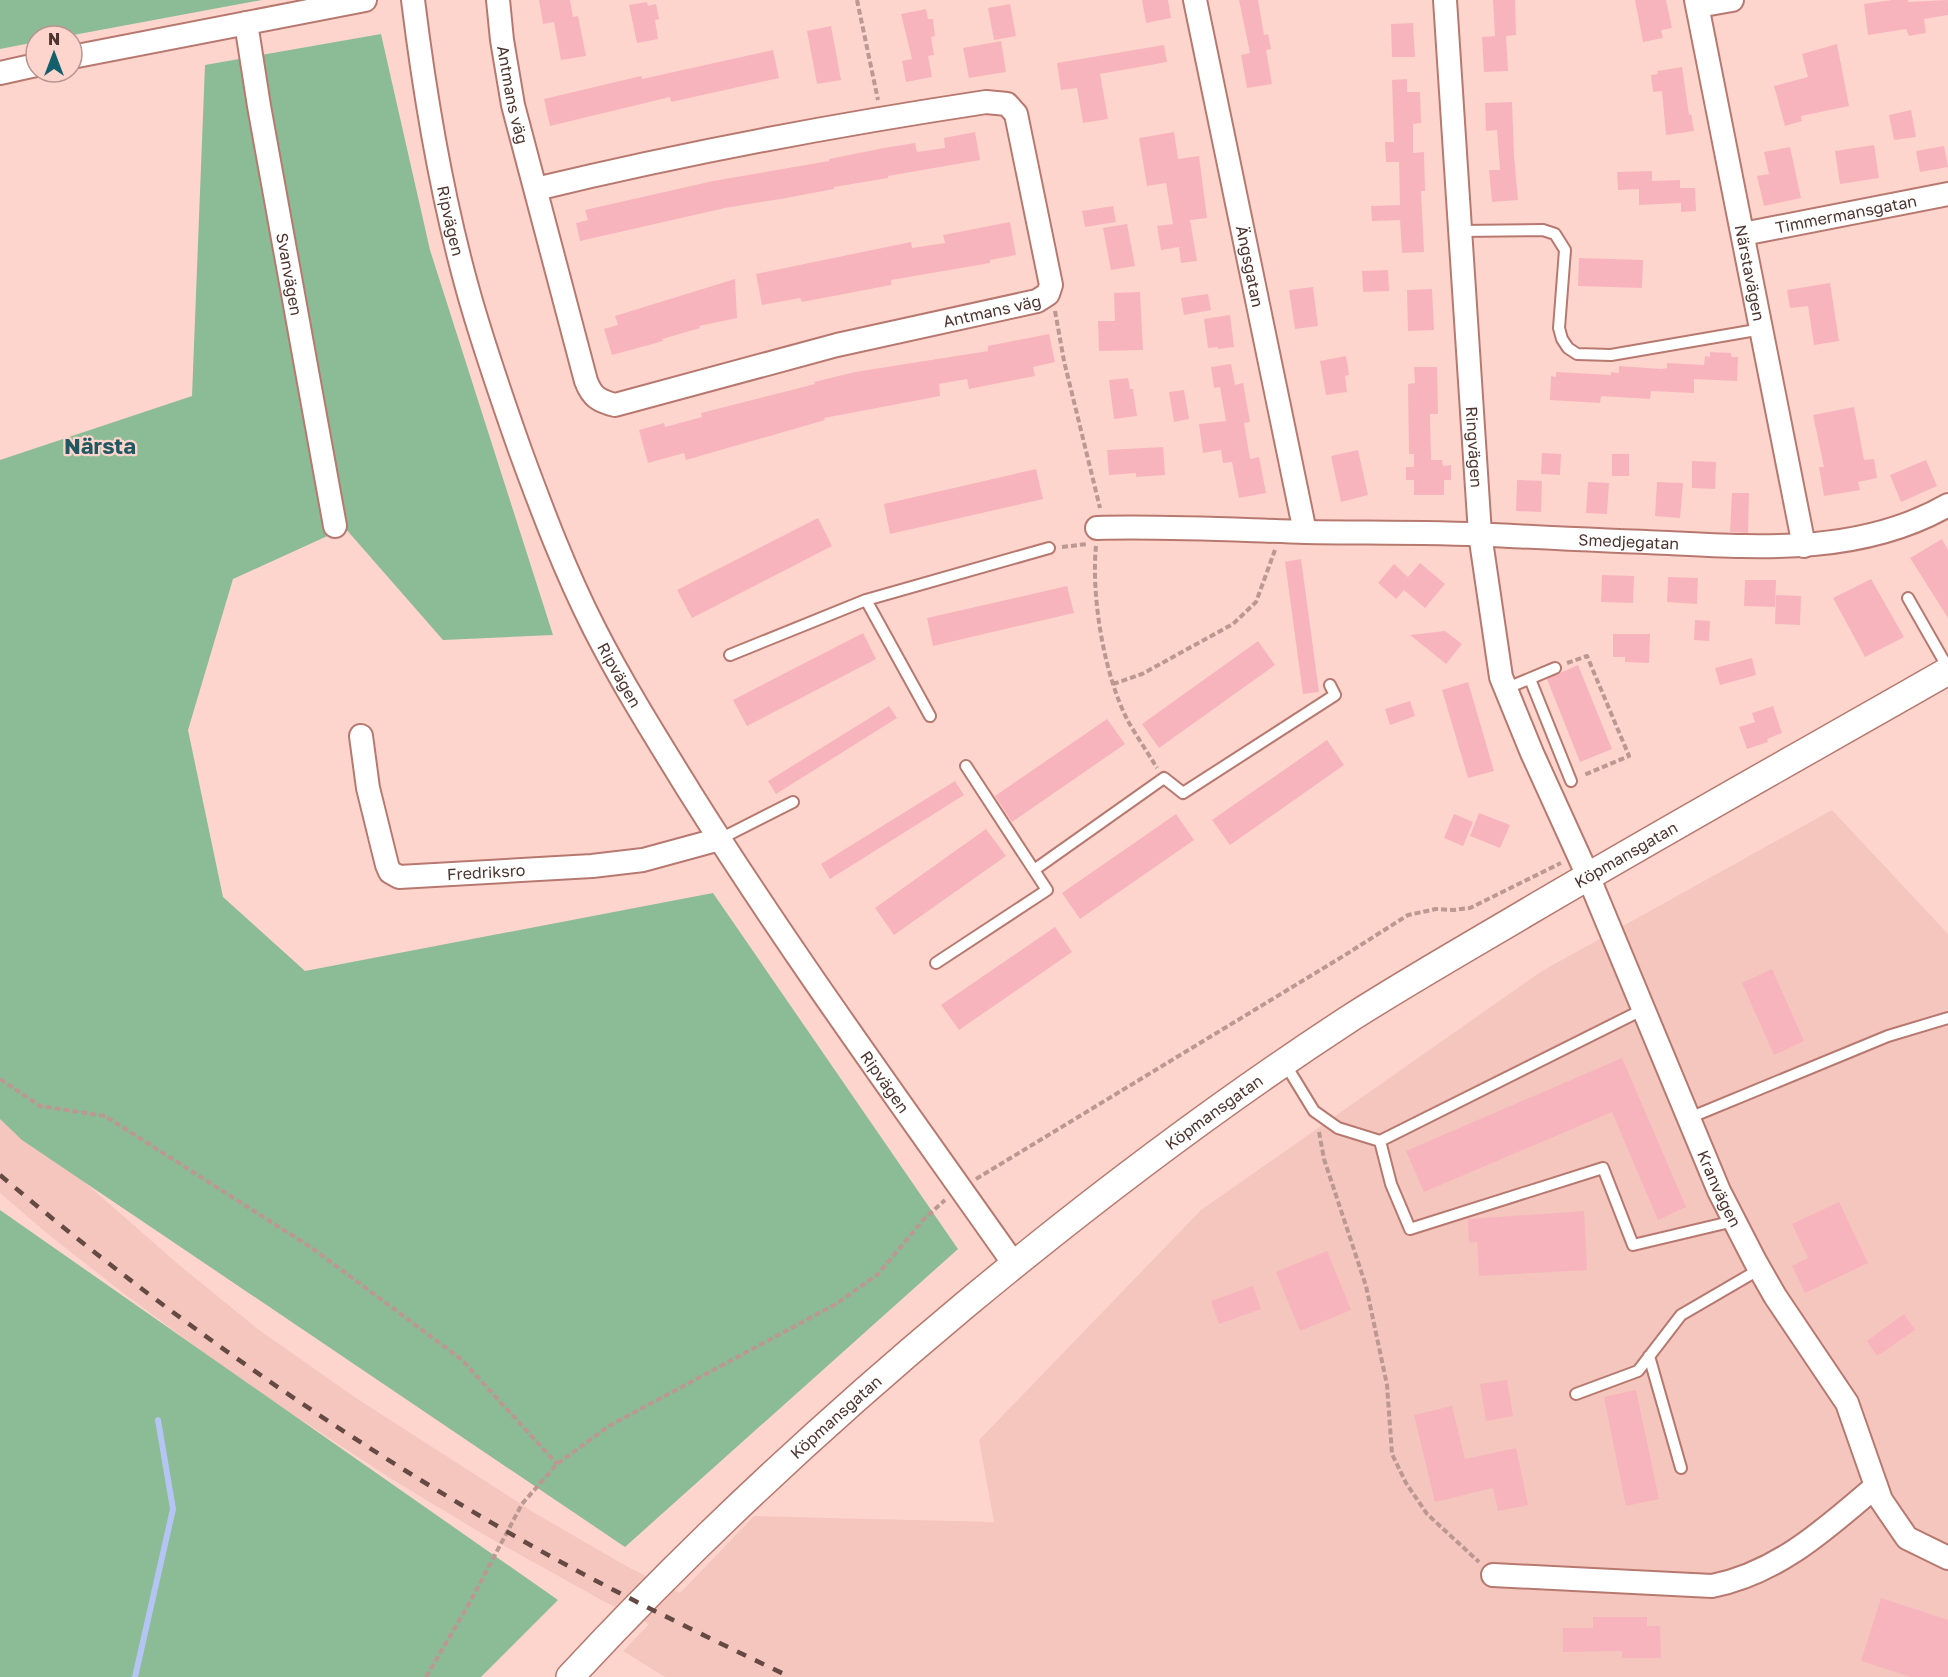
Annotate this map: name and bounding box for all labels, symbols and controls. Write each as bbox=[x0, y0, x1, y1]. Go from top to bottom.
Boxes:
north arrow bbox=[24, 24, 84, 84]
text: N bbox=[48, 29, 60, 49]
street label: Antmans väg bbox=[493, 44, 533, 146]
street label: Ripvägen bbox=[433, 184, 468, 258]
street label: Timmermansgatan bbox=[1774, 190, 1918, 237]
street label: Närstavägen bbox=[1731, 223, 1769, 323]
street label: Ängsgatan bbox=[1232, 224, 1268, 309]
street label: Svanvägen bbox=[272, 231, 307, 317]
street label: Antmans väg bbox=[941, 290, 1043, 331]
street label: Ringvägen bbox=[1462, 406, 1487, 488]
district label: Närsta bbox=[64, 432, 136, 459]
street label: Smedjegatan bbox=[1578, 529, 1680, 554]
street label: Ripvägen bbox=[593, 639, 646, 711]
street label: Köpmansgatan bbox=[1571, 817, 1681, 892]
street label: Fredriksro bbox=[446, 860, 526, 884]
street label: Ripvägen bbox=[856, 1047, 914, 1117]
street label: Köpmansgatan bbox=[1161, 1070, 1267, 1154]
street label: Kranvägen bbox=[1693, 1147, 1746, 1230]
street label: Köpmansgatan bbox=[786, 1371, 886, 1463]

